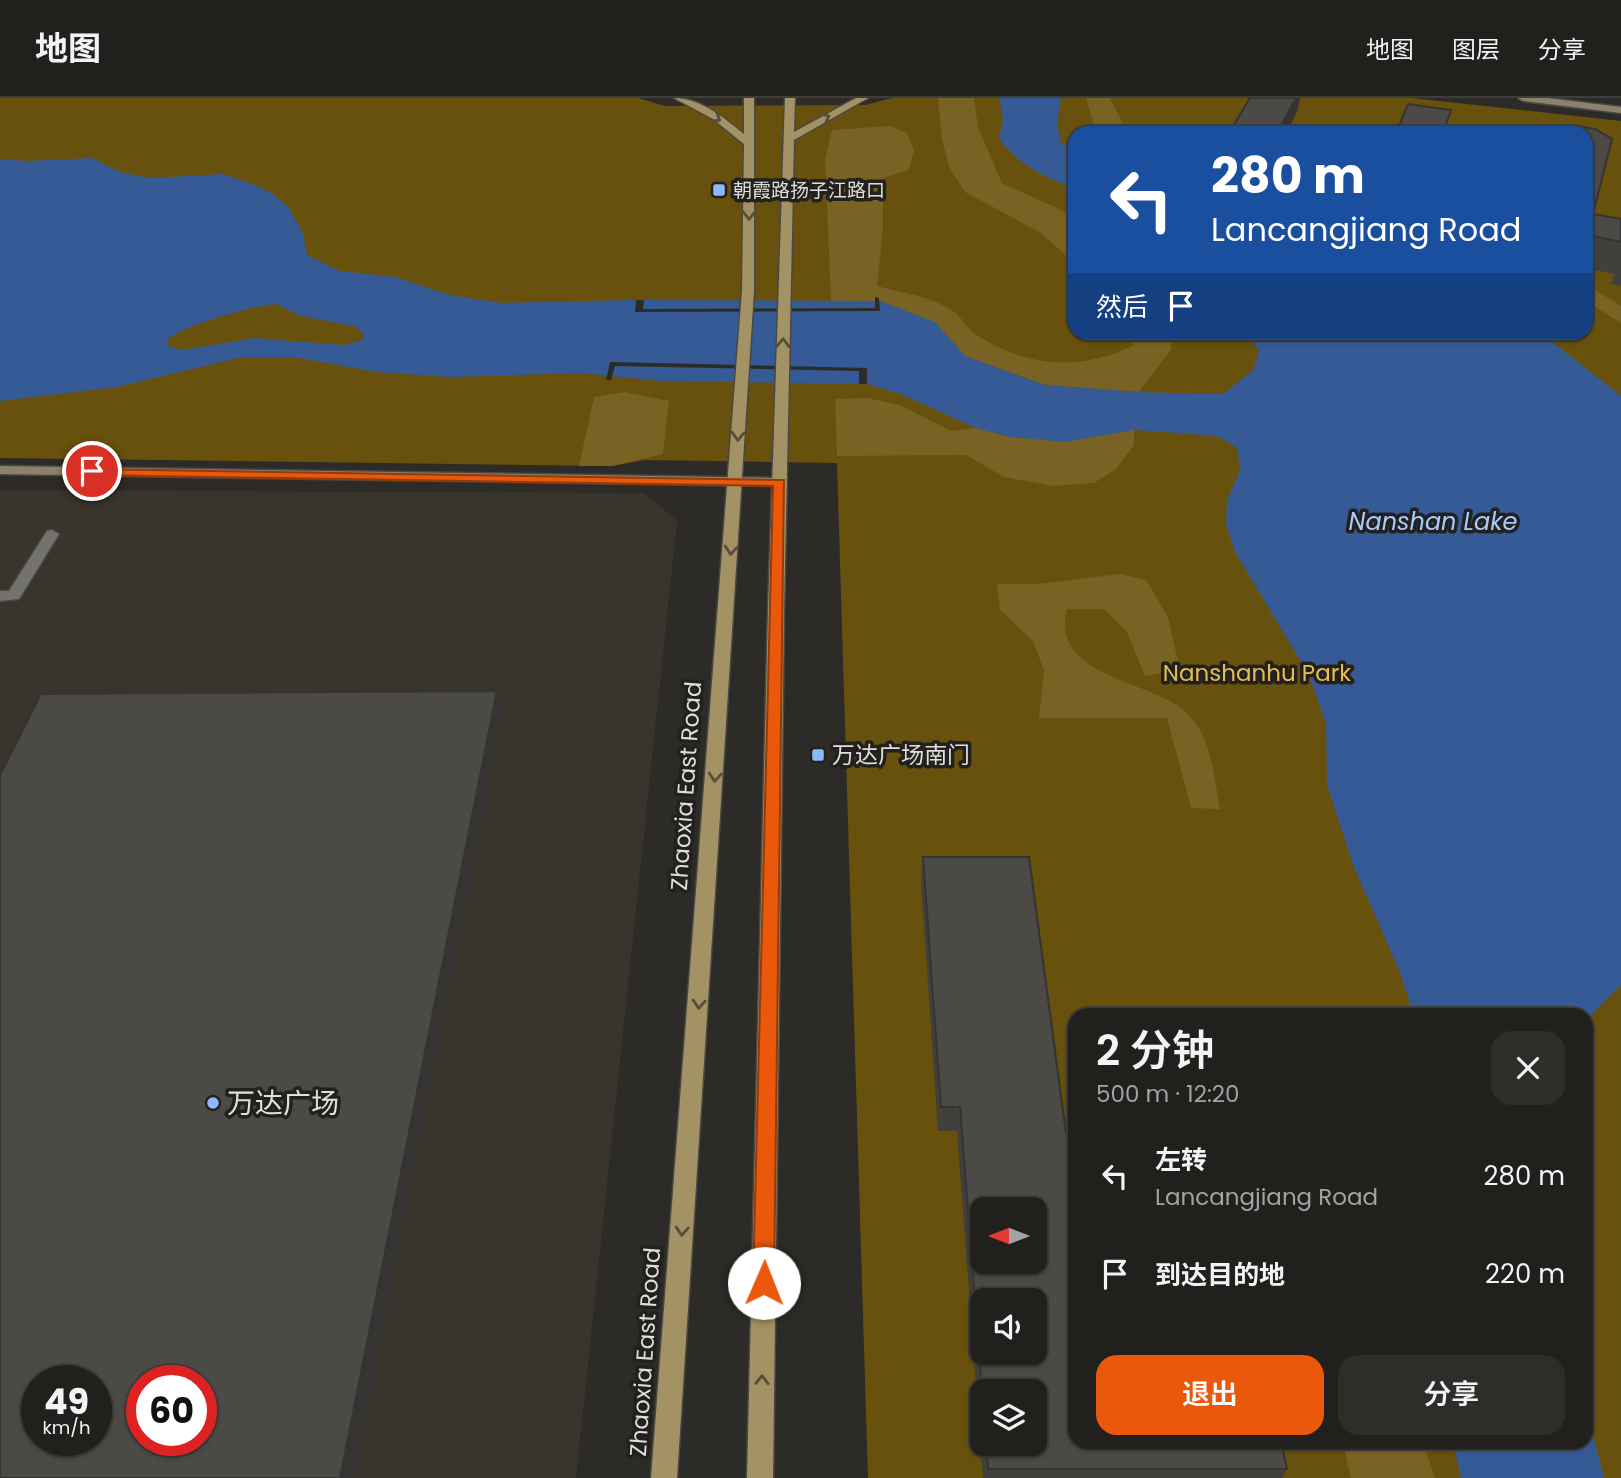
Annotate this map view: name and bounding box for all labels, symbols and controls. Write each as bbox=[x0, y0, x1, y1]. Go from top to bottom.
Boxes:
text: 地图 bbox=[35, 25, 101, 72]
text: 地图 bbox=[1366, 33, 1414, 66]
text: 图层 bbox=[1452, 33, 1500, 66]
text: 分享 bbox=[1538, 33, 1586, 66]
one-way arrow bbox=[708, 109, 721, 122]
one-way arrow bbox=[818, 113, 831, 126]
text: 280 m bbox=[1211, 142, 1365, 210]
icon: left bbox=[1096, 154, 1187, 245]
place label: 朝霞路扬子江路口 bbox=[733, 177, 885, 204]
marker: 朝霞路扬子江路口 bbox=[711, 182, 727, 198]
text: Lancangjiang Road bbox=[1211, 207, 1521, 252]
one-way arrow bbox=[741, 210, 756, 221]
icon: arrive bbox=[1162, 287, 1200, 325]
text: 然后 bbox=[1096, 289, 1148, 325]
one-way arrow bbox=[775, 337, 791, 347]
one-way arrow bbox=[731, 430, 746, 441]
pin bbox=[62, 441, 122, 501]
icon: arrive bbox=[73, 452, 111, 490]
water label: Nanshan Lake bbox=[1349, 505, 1518, 538]
one-way arrow bbox=[724, 545, 739, 556]
park label: Nanshanhu Park bbox=[1163, 657, 1351, 689]
street label: Zhaoxia East Road bbox=[663, 680, 709, 892]
place label: 万达广场南门 bbox=[832, 739, 970, 771]
marker: 万达广场南门 bbox=[810, 747, 826, 763]
one-way arrow bbox=[708, 772, 723, 783]
one-way arrow bbox=[692, 999, 707, 1010]
text: 2 分钟 bbox=[1096, 1021, 1214, 1080]
button: close bbox=[1491, 1031, 1565, 1105]
text: 500 m · 12:20 bbox=[1096, 1078, 1239, 1110]
place label: 万达广场 bbox=[227, 1084, 339, 1123]
marker: 万达广场 bbox=[205, 1095, 221, 1111]
text: 左转 bbox=[1155, 1142, 1207, 1178]
icon: left bbox=[1096, 1157, 1134, 1195]
text: 280 m bbox=[1484, 1158, 1565, 1194]
text: Lancangjiang Road bbox=[1155, 1181, 1378, 1213]
north arrow bbox=[970, 1197, 1046, 1274]
map controls bbox=[970, 1197, 1047, 1456]
one-way arrow bbox=[675, 1226, 690, 1237]
street label: Zhaoxia East Road bbox=[622, 1246, 668, 1458]
position arrow bbox=[727, 1246, 801, 1320]
icon: arrive bbox=[1096, 1255, 1134, 1293]
text: 220 m bbox=[1485, 1256, 1565, 1292]
text: 到达目的地 bbox=[1155, 1257, 1285, 1293]
button: sound bbox=[970, 1288, 1047, 1365]
button: 退出 bbox=[1096, 1355, 1324, 1435]
button: 分享 bbox=[1338, 1355, 1565, 1435]
speed limit sign: 60 bbox=[126, 1365, 217, 1456]
one-way arrow bbox=[754, 1375, 770, 1385]
text: 49 bbox=[44, 1377, 89, 1426]
button: layers bbox=[970, 1379, 1047, 1456]
text: km/h bbox=[43, 1415, 90, 1440]

